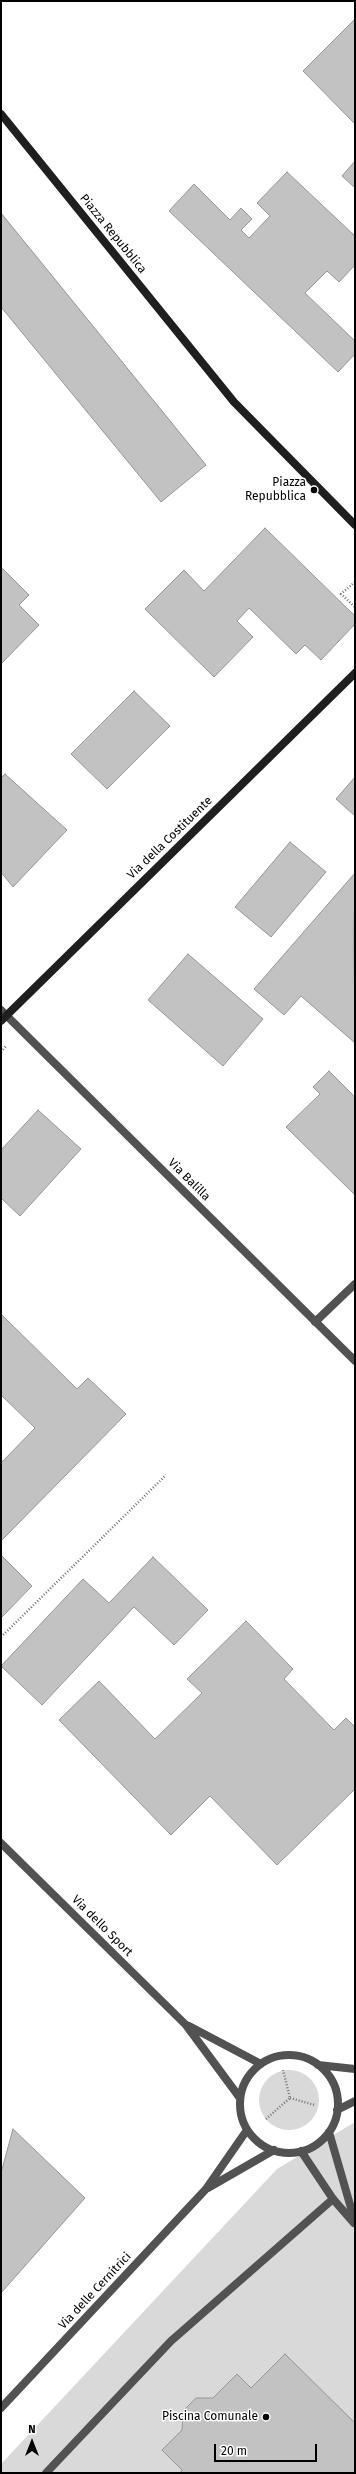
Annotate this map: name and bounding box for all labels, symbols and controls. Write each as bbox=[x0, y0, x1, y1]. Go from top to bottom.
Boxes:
street label: Piazza Repubblica bbox=[77, 191, 149, 277]
place label: Piazza Repubblica bbox=[245, 476, 306, 504]
marker: Piazza Repubblica bbox=[309, 485, 319, 495]
street label: Via della Costituente bbox=[125, 794, 215, 882]
street label: Via Balilla bbox=[165, 1156, 213, 1204]
street label: Via dello Sport bbox=[69, 1893, 135, 1959]
street label: Via delle Cernitrici bbox=[56, 2250, 134, 2332]
place label: Piscina Comunale bbox=[162, 2410, 258, 2424]
marker: Piscina Comunale bbox=[261, 2412, 271, 2422]
north arrow bbox=[12, 2422, 52, 2462]
text: N bbox=[28, 2423, 36, 2436]
scale bar bbox=[216, 2436, 319, 2462]
text: 20 m bbox=[221, 2444, 247, 2458]

